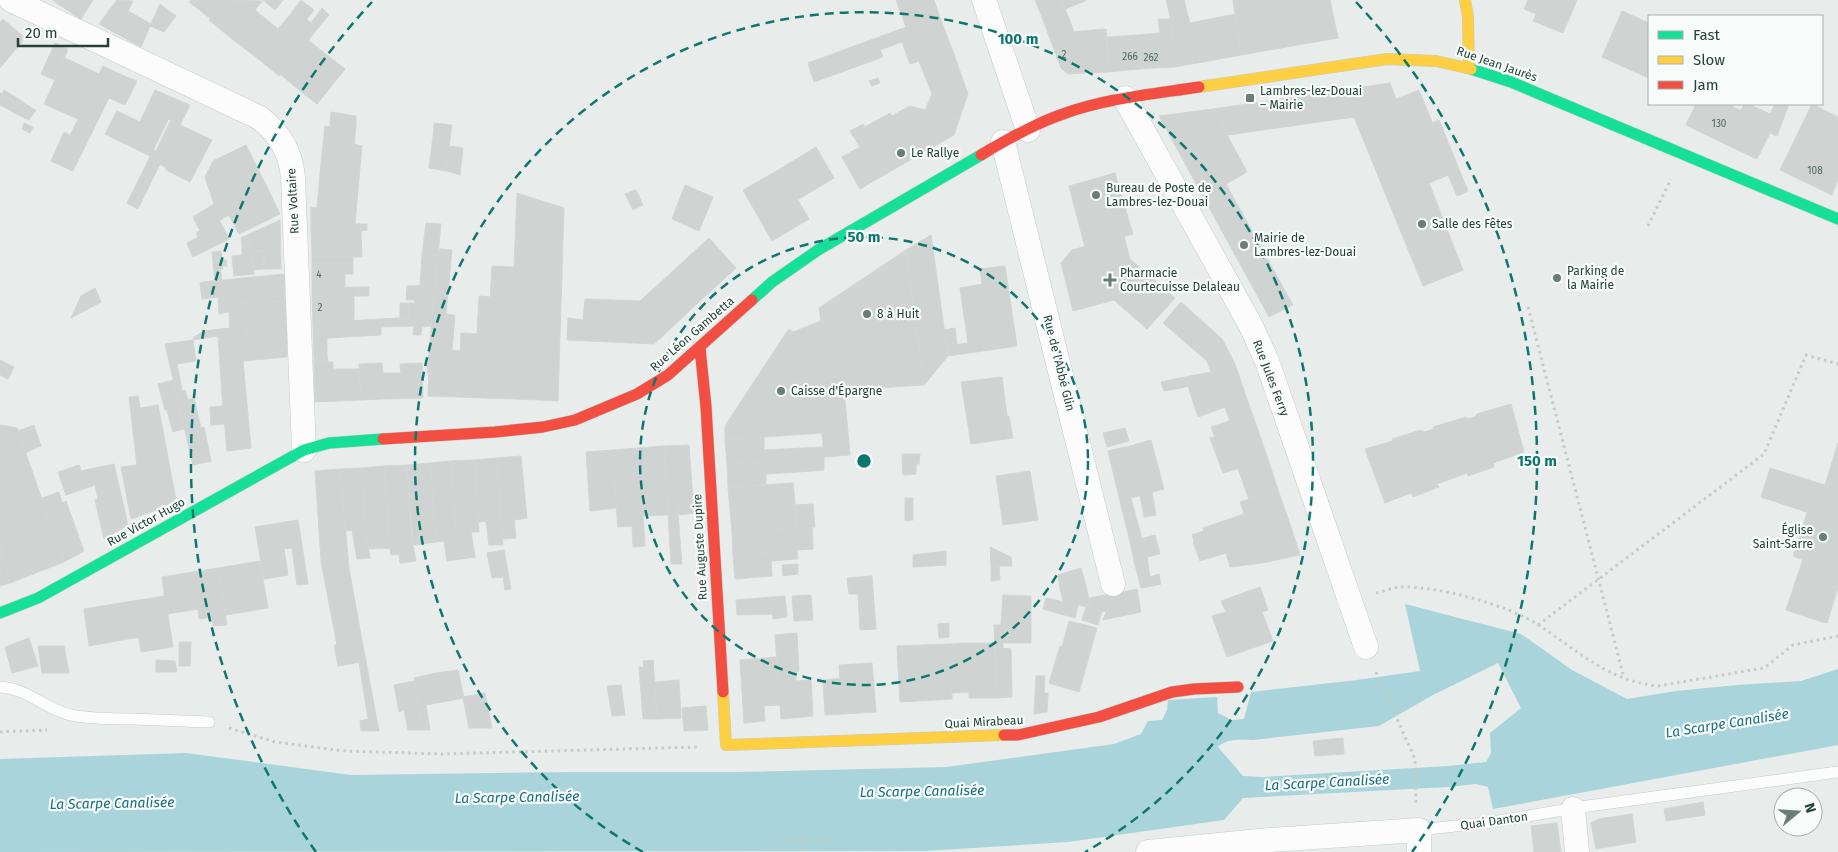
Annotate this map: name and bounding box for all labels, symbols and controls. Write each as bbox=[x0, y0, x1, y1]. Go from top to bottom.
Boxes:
scale bar bbox=[18, 15, 108, 47]
legend bbox=[1648, 15, 1823, 105]
text: 20 m bbox=[25, 24, 58, 42]
text: Fast bbox=[1693, 26, 1720, 44]
text: 100 m bbox=[998, 30, 1038, 48]
street label: Rue Jean Jaurès bbox=[1455, 44, 1540, 84]
house number: 2 bbox=[1062, 49, 1067, 61]
house number: 266 bbox=[1122, 51, 1138, 63]
text: Slow bbox=[1693, 51, 1725, 69]
house number: 262 bbox=[1143, 52, 1159, 64]
text: Jam bbox=[1693, 76, 1719, 94]
place label: Lambres-lez-Douai – Mairie bbox=[1260, 84, 1362, 112]
marker: Lambres-lez-Douai – Mairie bbox=[1244, 92, 1256, 104]
house number: 130 bbox=[1712, 118, 1727, 130]
place label: Le Rallye bbox=[911, 146, 959, 160]
marker: Le Rallye bbox=[895, 147, 907, 159]
house number: 108 bbox=[1807, 165, 1823, 177]
street label: Rue Voltaire bbox=[284, 168, 302, 234]
place label: Bureau de Poste de Lambres-lez-Douai bbox=[1106, 181, 1211, 209]
marker: Bureau de Poste de Lambres-lez-Douai bbox=[1090, 189, 1102, 201]
place label: Salle des Fêtes bbox=[1432, 217, 1513, 231]
marker: Salle des Fêtes bbox=[1416, 218, 1428, 230]
text: 50 m bbox=[847, 228, 881, 246]
place label: Mairie de Lambres-lez-Douai bbox=[1254, 231, 1356, 259]
marker: Mairie de Lambres-lez-Douai bbox=[1238, 239, 1250, 251]
place label: Parking de la Mairie bbox=[1567, 264, 1624, 292]
place label: Pharmacie Courtecuisse Delaleau bbox=[1120, 266, 1240, 294]
house number: 4 bbox=[316, 269, 322, 281]
marker: Parking de la Mairie bbox=[1551, 272, 1563, 284]
marker: Pharmacie Courtecuisse Delaleau bbox=[1104, 274, 1116, 286]
street label: Rue Léon Gambetta bbox=[647, 294, 737, 374]
house number: 2 bbox=[318, 302, 323, 314]
place label: 8 à Huit bbox=[877, 307, 920, 321]
marker: 8 à Huit bbox=[861, 308, 873, 320]
street label: Rue de l'Abbé Glin bbox=[1040, 313, 1078, 413]
street label: Rue Jules Ferry bbox=[1250, 338, 1292, 418]
place label: Caisse d'Épargne bbox=[791, 383, 882, 398]
marker: Caisse d'Épargne bbox=[775, 385, 787, 397]
centre of rings bbox=[855, 452, 873, 470]
text: 150 m bbox=[1517, 452, 1557, 470]
street label: Rue Auguste Dupire bbox=[690, 493, 710, 601]
street label: Rue Victor Hugo bbox=[105, 495, 187, 549]
place label: Église Saint-Sarre bbox=[1753, 522, 1813, 551]
marker: Église Saint-Sarre bbox=[1817, 531, 1829, 543]
water label: La Scarpe Canalisée bbox=[1664, 705, 1790, 742]
street label: Quai Mirabeau bbox=[944, 713, 1024, 731]
water label: La Scarpe Canalisée bbox=[1264, 771, 1390, 794]
water label: La Scarpe Canalisée bbox=[860, 782, 984, 801]
north arrow bbox=[1773, 787, 1823, 837]
water label: La Scarpe Canalisée bbox=[455, 788, 579, 807]
water label: La Scarpe Canalisée bbox=[50, 794, 174, 813]
text: N bbox=[1800, 801, 1819, 815]
street label: Quai Danton bbox=[1459, 809, 1529, 833]

